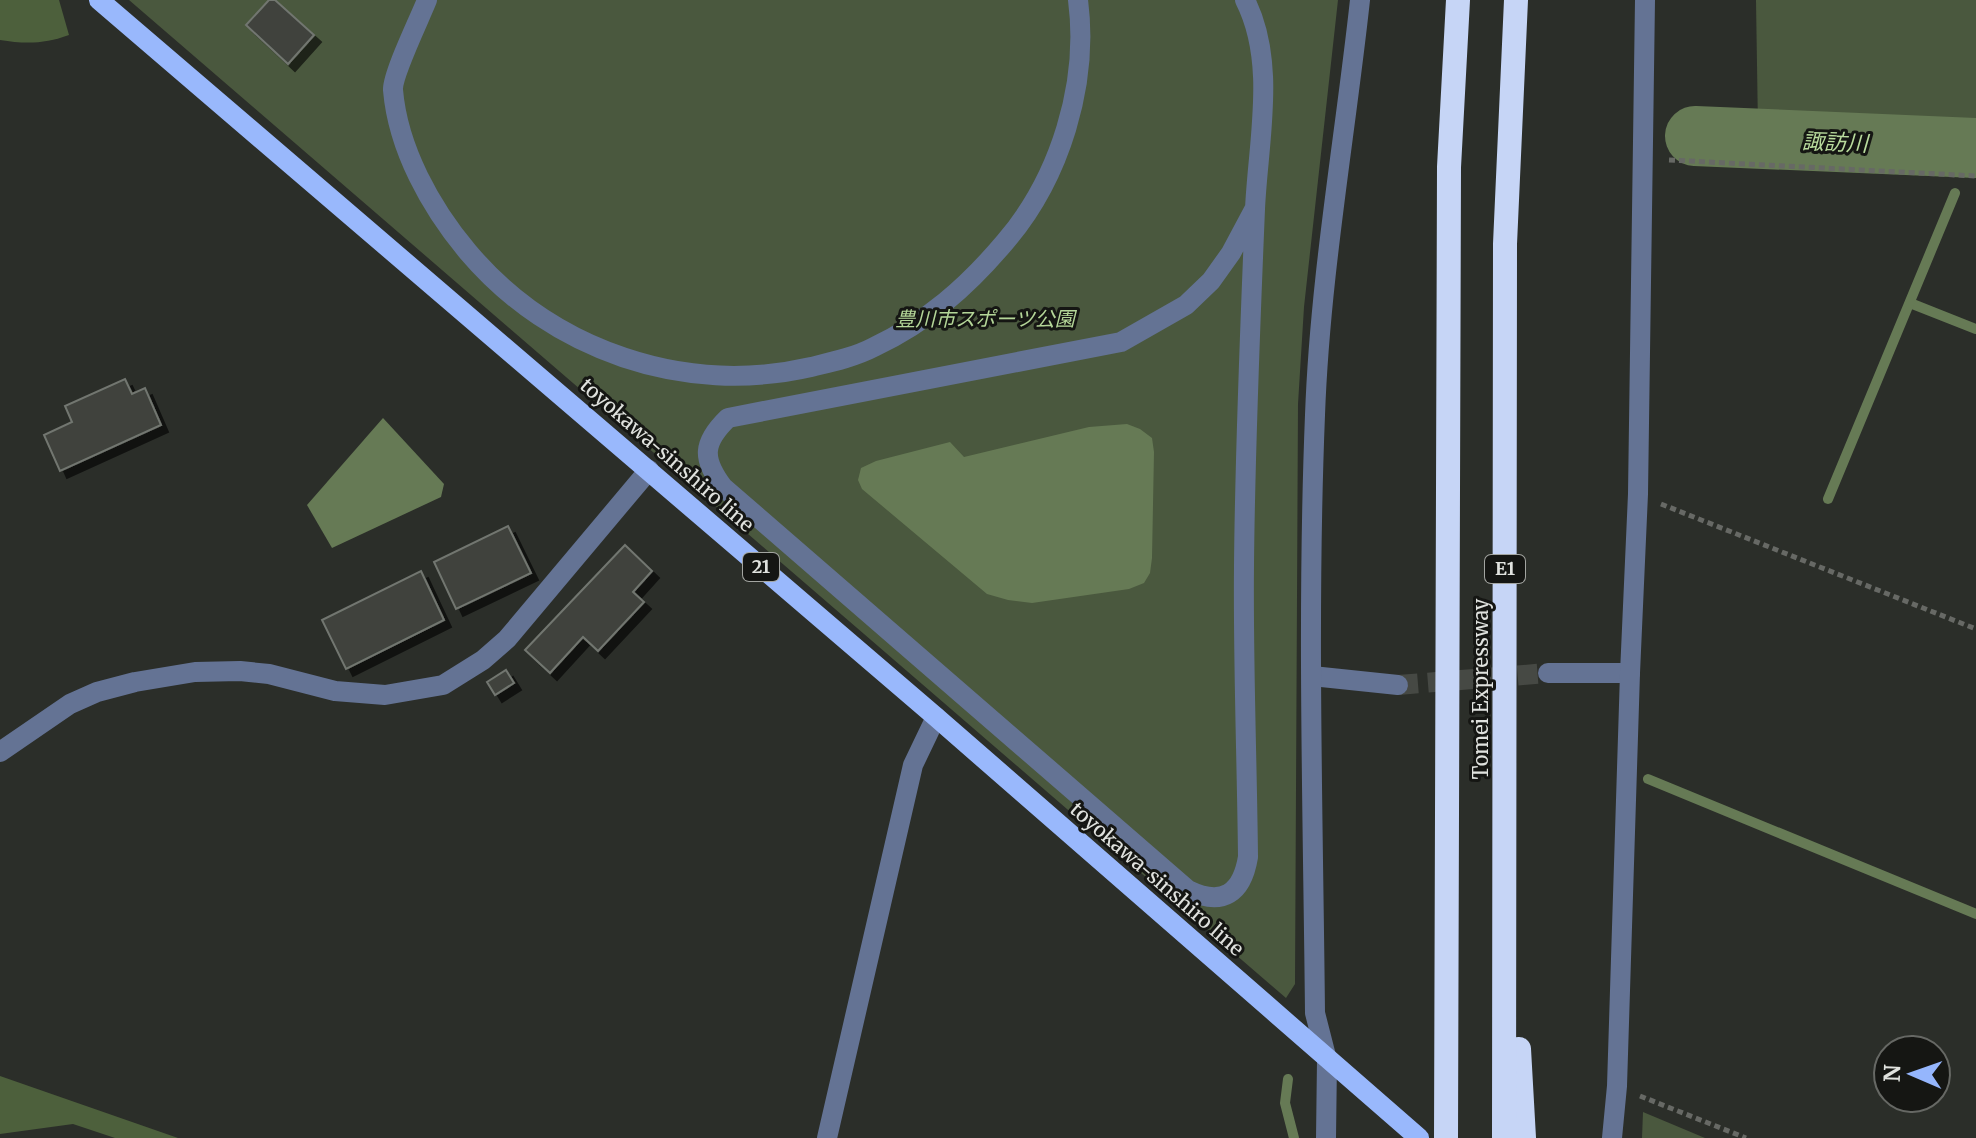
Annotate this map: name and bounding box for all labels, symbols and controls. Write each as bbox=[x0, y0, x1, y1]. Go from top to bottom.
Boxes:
water label: 諏訪川 bbox=[1802, 127, 1870, 157]
park label: 豊川市スポーツ公園 bbox=[895, 306, 1078, 331]
street label: toyokawa-sinshiro line bbox=[575, 372, 759, 537]
road number: 21 bbox=[743, 553, 779, 581]
road number: E1 bbox=[1485, 555, 1525, 583]
street label: Tomei Expressway bbox=[1468, 598, 1493, 780]
street label: toyokawa-sinshiro line bbox=[1065, 796, 1249, 961]
north arrow bbox=[1872, 1034, 1952, 1114]
text: N bbox=[1878, 1064, 1906, 1082]

